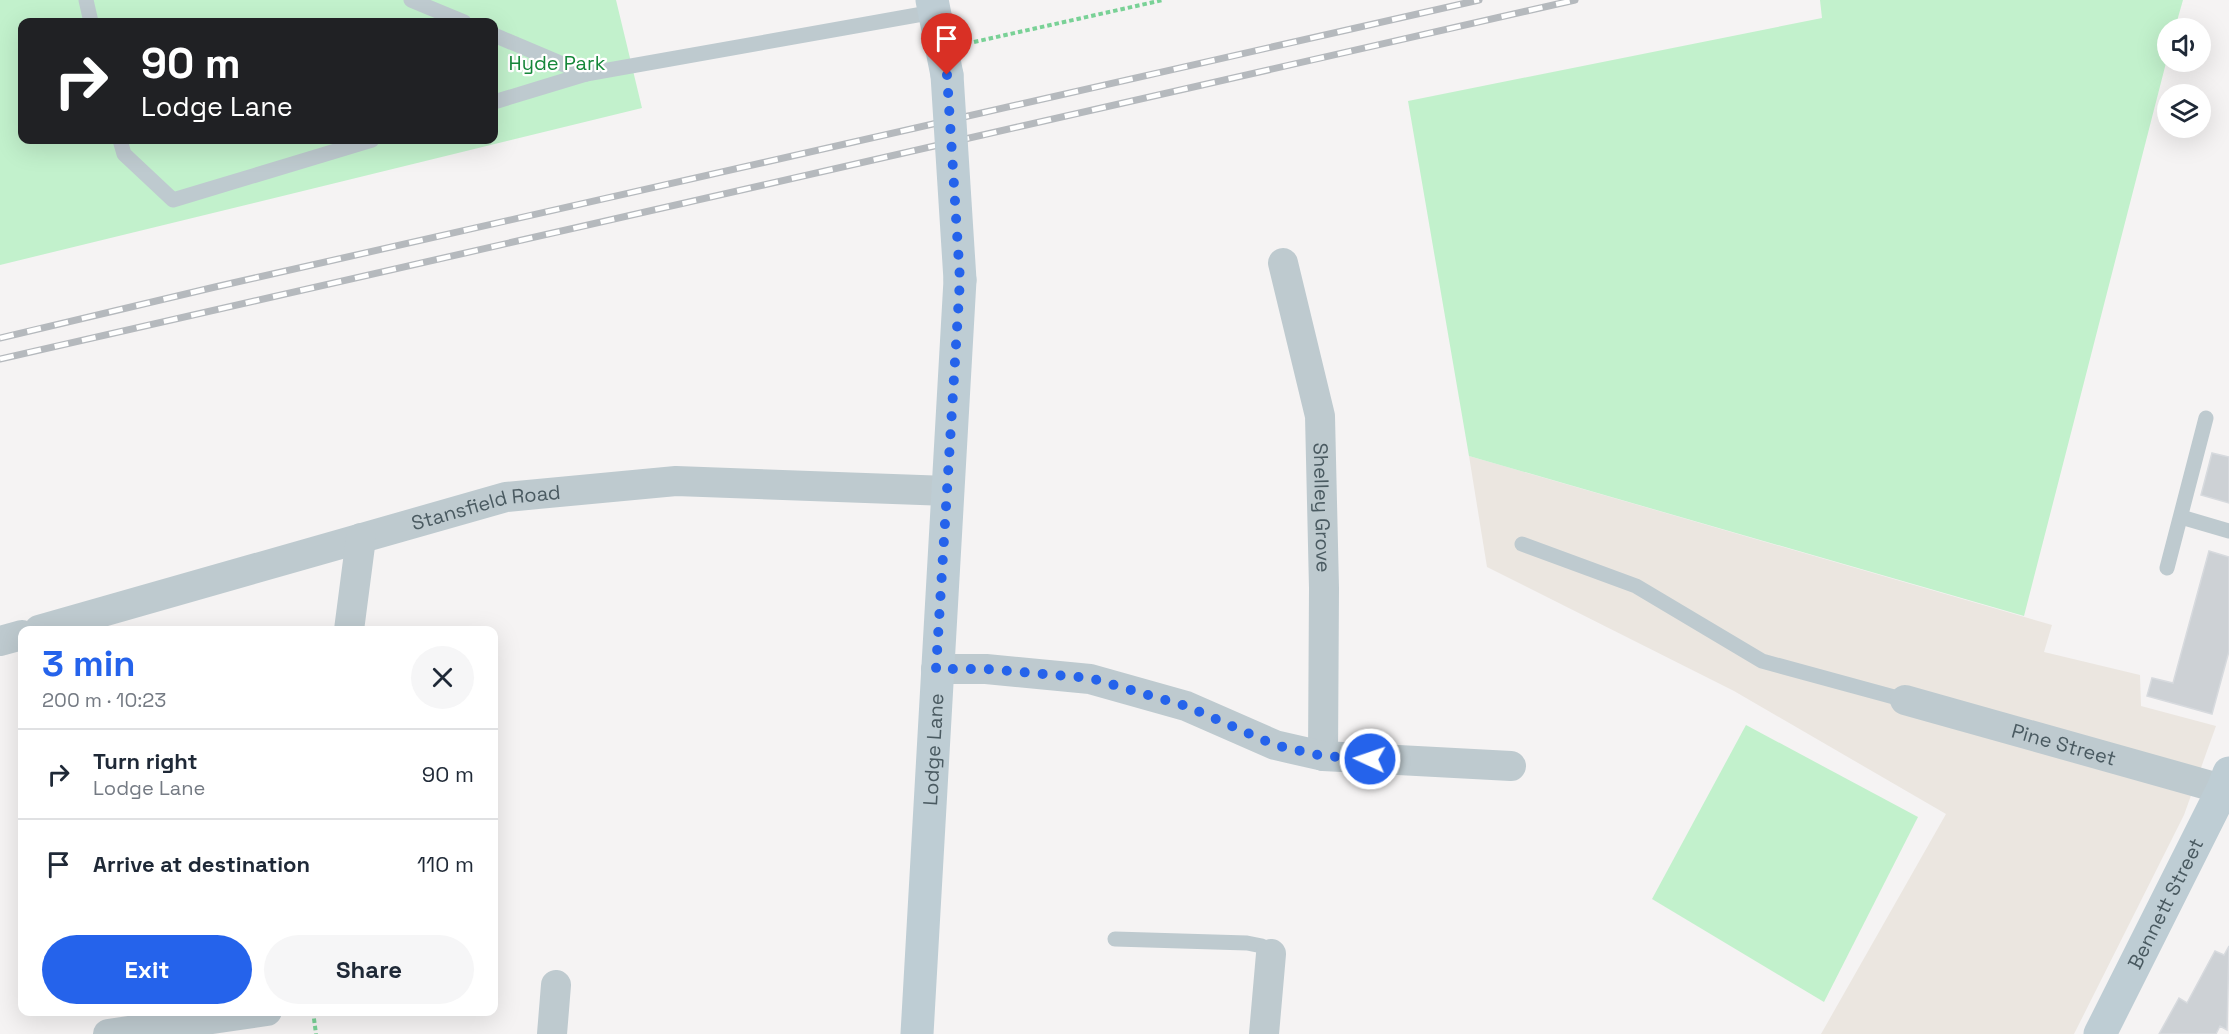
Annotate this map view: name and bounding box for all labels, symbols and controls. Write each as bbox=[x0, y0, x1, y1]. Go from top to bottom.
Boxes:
pin bbox=[921, 13, 972, 75]
map controls bbox=[2157, 18, 2211, 138]
button: sound bbox=[2157, 18, 2211, 72]
icon: arrive bbox=[930, 22, 963, 55]
text: 90 m bbox=[141, 37, 241, 90]
icon: right bbox=[42, 42, 120, 120]
park label: Hyde Park bbox=[509, 50, 606, 76]
button: layers bbox=[2157, 84, 2211, 138]
text: Lodge Lane bbox=[141, 89, 293, 124]
street label: Shelley Grove bbox=[1308, 442, 1337, 573]
street label: Stansfield Road bbox=[408, 479, 562, 536]
text: 3 min bbox=[42, 641, 136, 687]
button: close bbox=[411, 646, 474, 709]
text: 200 m · 10:23 bbox=[42, 687, 166, 713]
street label: Lodge Lane bbox=[917, 693, 949, 806]
street label: Pine Street bbox=[2009, 718, 2119, 772]
position arrow bbox=[1338, 727, 1402, 791]
text: Turn right bbox=[93, 747, 198, 775]
icon: right bbox=[42, 758, 75, 791]
text: 90 m bbox=[422, 760, 474, 788]
text: Lodge Lane bbox=[93, 775, 205, 801]
street label: Bennett Street bbox=[2122, 834, 2209, 973]
icon: arrive bbox=[42, 848, 75, 881]
text: Arrive at destination bbox=[93, 850, 310, 878]
text: 110 m bbox=[417, 850, 474, 878]
button: Exit bbox=[42, 935, 252, 1004]
button: Share bbox=[264, 935, 474, 1004]

